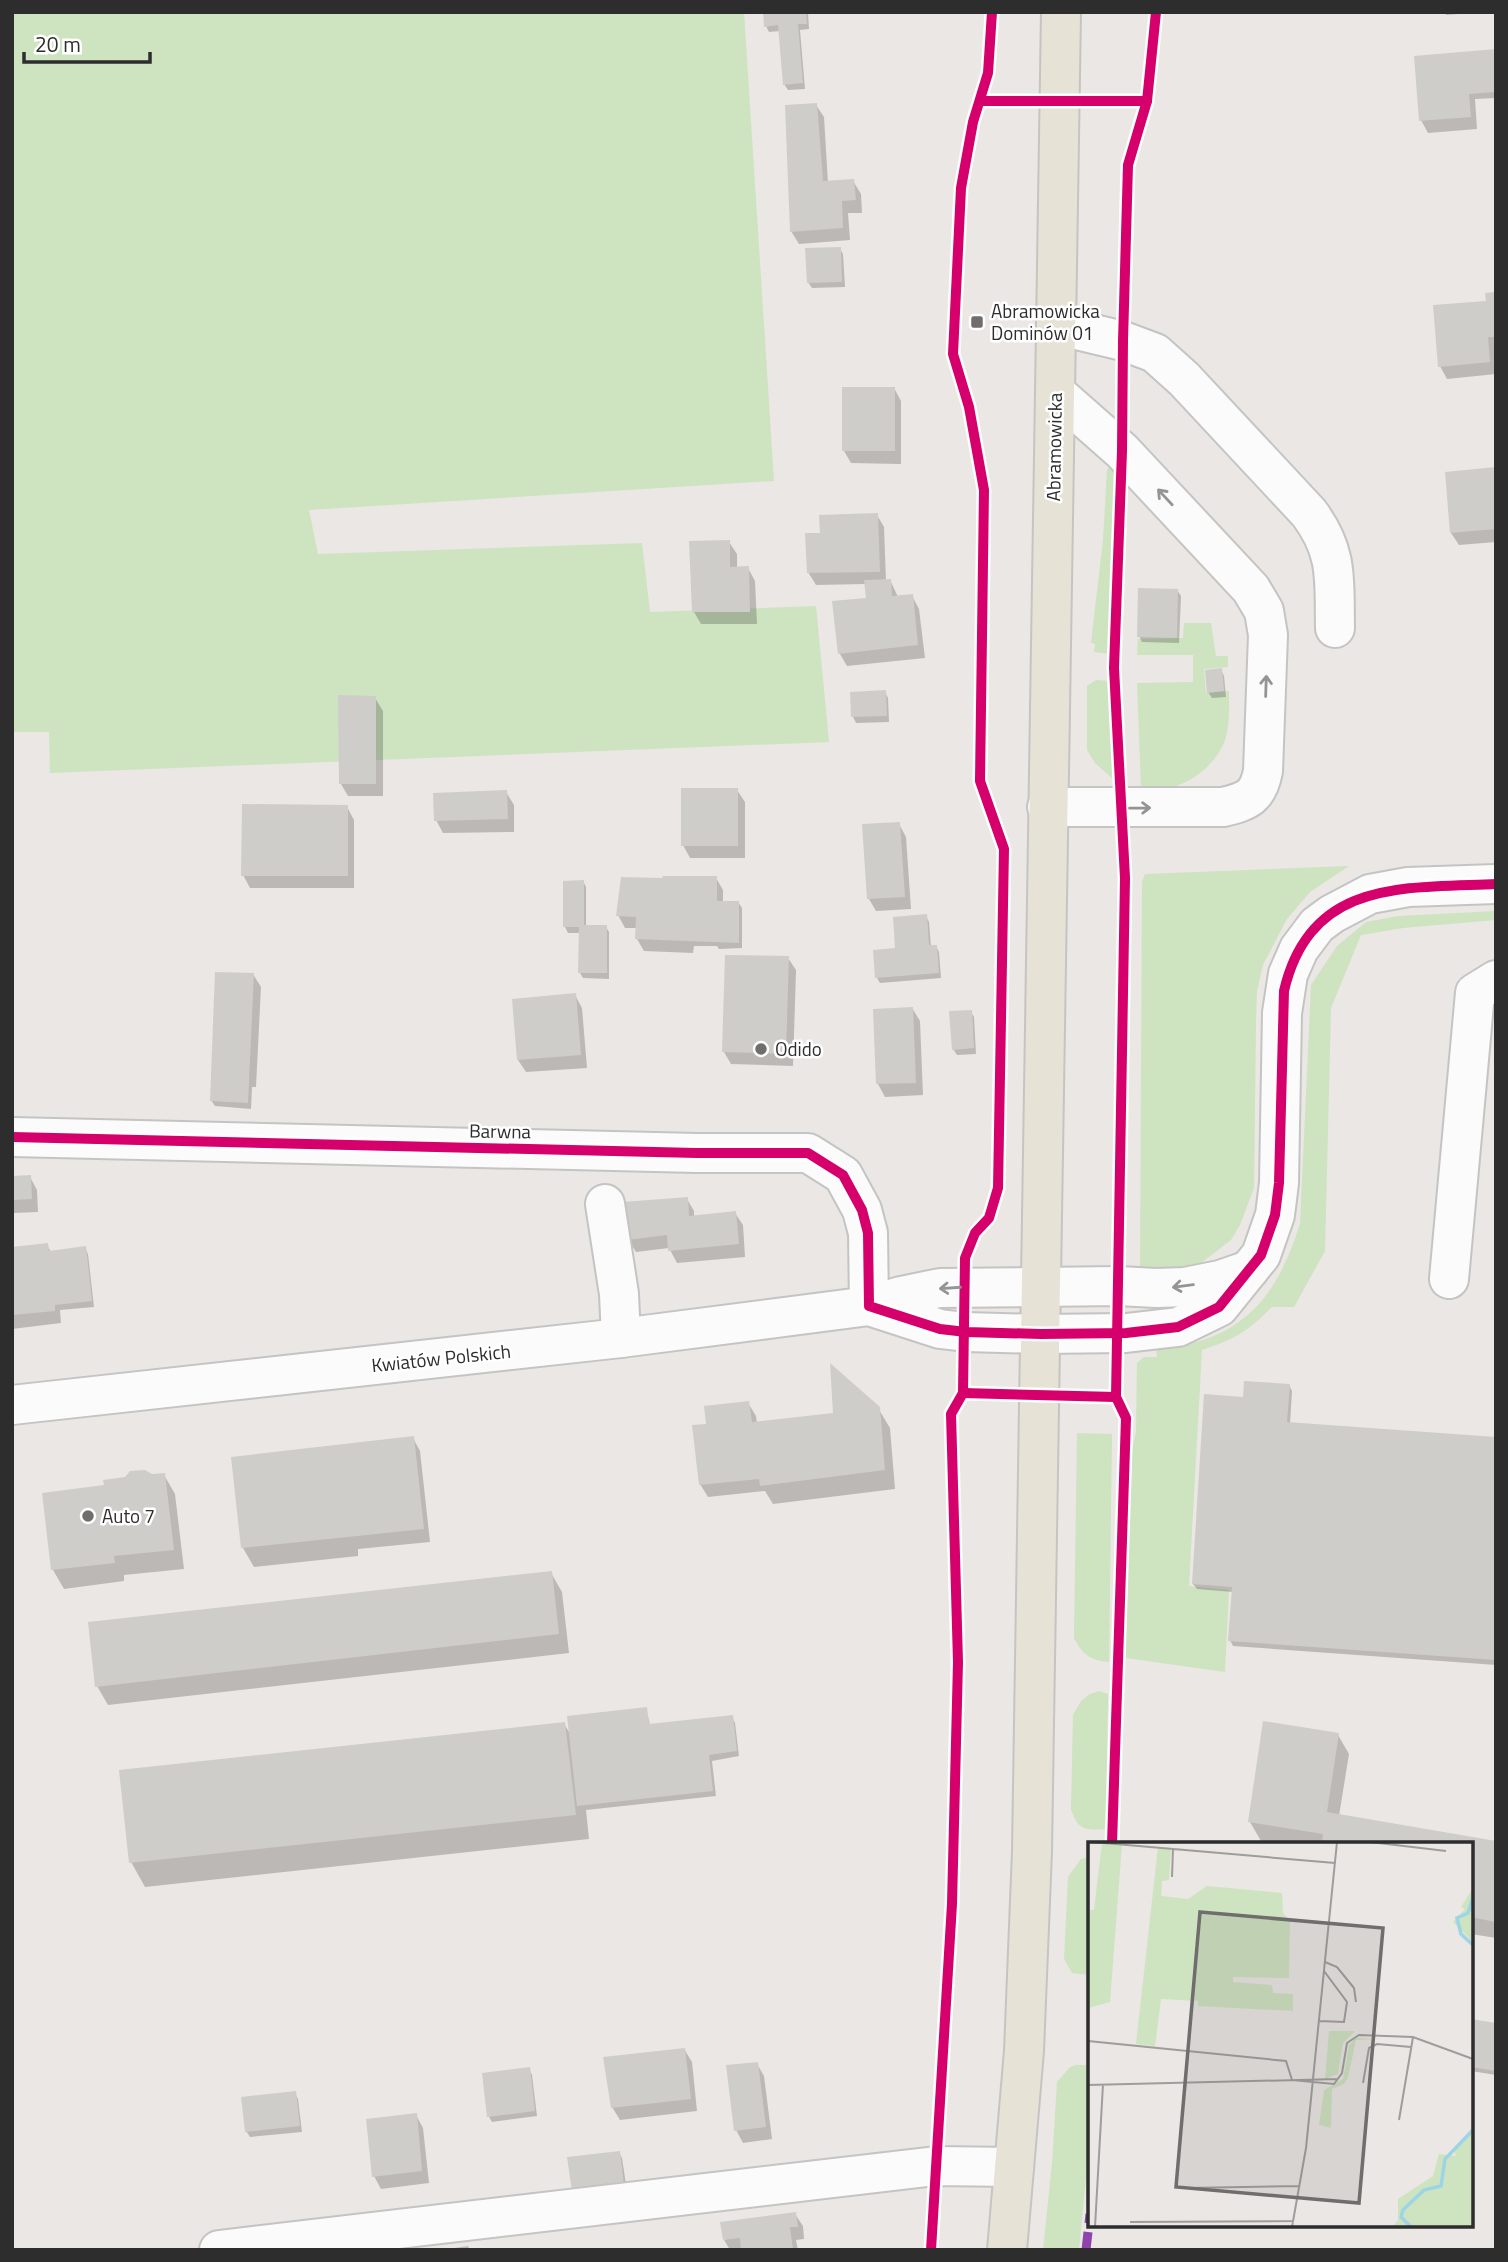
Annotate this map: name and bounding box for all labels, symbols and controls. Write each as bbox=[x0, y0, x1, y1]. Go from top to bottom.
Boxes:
scale bar bbox=[24, 21, 150, 65]
text: 20 m bbox=[35, 28, 81, 60]
place label: Abramowicka Dominów 01 bbox=[991, 296, 1100, 347]
marker: Abramowicka Dominów 01 bbox=[969, 314, 985, 330]
street label: Abramowicka bbox=[1038, 392, 1069, 502]
one-way arrow bbox=[1157, 488, 1173, 506]
one-way arrow bbox=[1260, 675, 1273, 698]
one-way arrow bbox=[1128, 801, 1151, 814]
place label: Odido bbox=[775, 1034, 822, 1063]
marker: Odido bbox=[753, 1041, 769, 1057]
street label: Barwna bbox=[469, 1115, 532, 1146]
one-way arrow bbox=[1172, 1280, 1195, 1293]
one-way arrow bbox=[939, 1282, 961, 1295]
street label: Kwiatów Polskich bbox=[370, 1336, 512, 1379]
place label: Auto 7 bbox=[102, 1501, 155, 1530]
marker: Auto 7 bbox=[80, 1508, 96, 1524]
inset map bbox=[1088, 1842, 1473, 2227]

